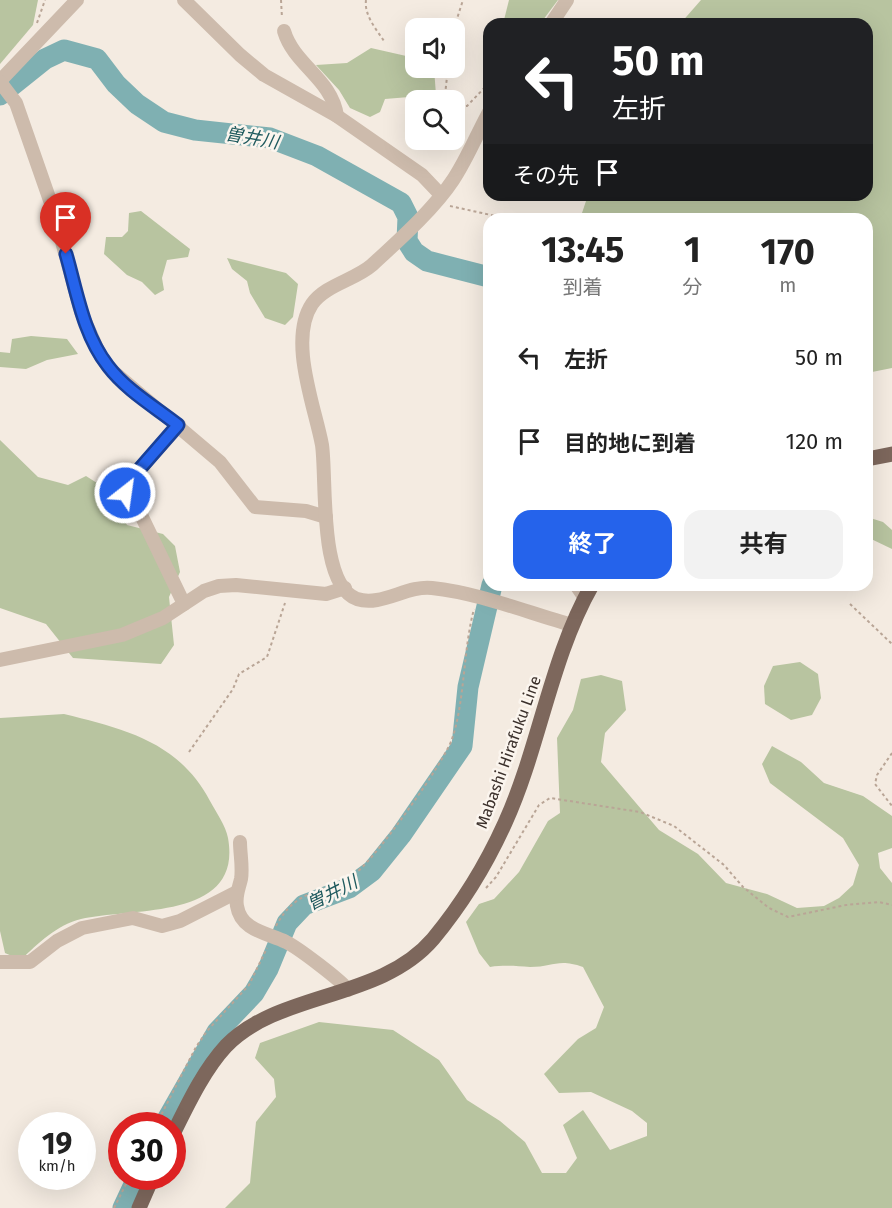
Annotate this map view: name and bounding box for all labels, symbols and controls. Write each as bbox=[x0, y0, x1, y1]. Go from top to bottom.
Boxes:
map controls bbox=[405, 18, 465, 150]
button: sound bbox=[405, 18, 465, 78]
text: 50 m bbox=[612, 36, 705, 86]
icon: left bbox=[513, 42, 591, 120]
button: search bbox=[405, 90, 465, 150]
text: 左折 bbox=[612, 93, 666, 125]
water label: 曽井川 bbox=[224, 122, 282, 154]
icon: arrive bbox=[591, 156, 624, 189]
text: その先 bbox=[513, 162, 579, 189]
pin bbox=[40, 192, 91, 254]
icon: arrive bbox=[49, 201, 82, 234]
text: 13:45 bbox=[541, 228, 624, 272]
text: 1 bbox=[684, 228, 701, 272]
text: 170 bbox=[761, 230, 815, 274]
text: m bbox=[779, 273, 796, 297]
text: 到着 bbox=[563, 275, 603, 299]
text: 分 bbox=[682, 275, 702, 299]
icon: left bbox=[513, 341, 546, 374]
text: 50 m bbox=[795, 344, 843, 371]
text: 左折 bbox=[564, 346, 608, 373]
icon: arrive bbox=[513, 425, 546, 458]
text: 120 m bbox=[786, 428, 843, 455]
text: 目的地に到着 bbox=[564, 430, 696, 457]
position arrow bbox=[93, 461, 157, 525]
button: 終了 bbox=[513, 510, 672, 579]
button: 共有 bbox=[684, 510, 843, 579]
street label: Mabashi Hirafuku Line bbox=[472, 673, 545, 831]
water label: 曽井川 bbox=[303, 870, 363, 915]
speed limit sign: 30 bbox=[108, 1112, 186, 1190]
text: 19 bbox=[42, 1126, 72, 1162]
text: km/h bbox=[38, 1157, 76, 1175]

